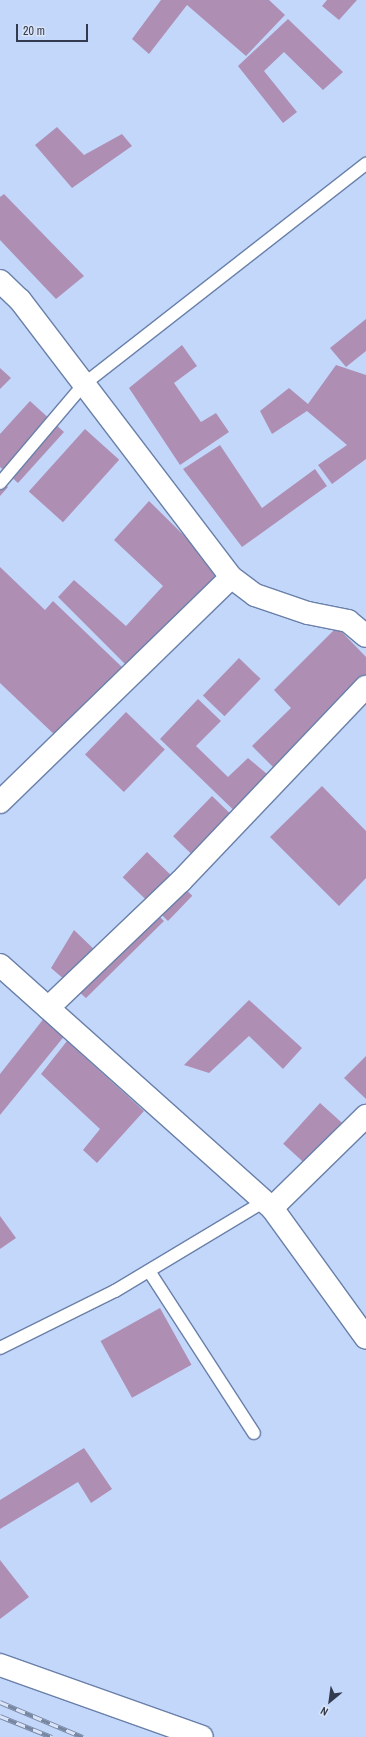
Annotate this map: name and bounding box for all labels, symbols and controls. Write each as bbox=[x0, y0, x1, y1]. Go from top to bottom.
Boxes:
scale bar bbox=[18, 16, 90, 42]
text: 20 m bbox=[23, 23, 45, 39]
north arrow bbox=[310, 1681, 350, 1721]
text: N bbox=[318, 1704, 330, 1719]

